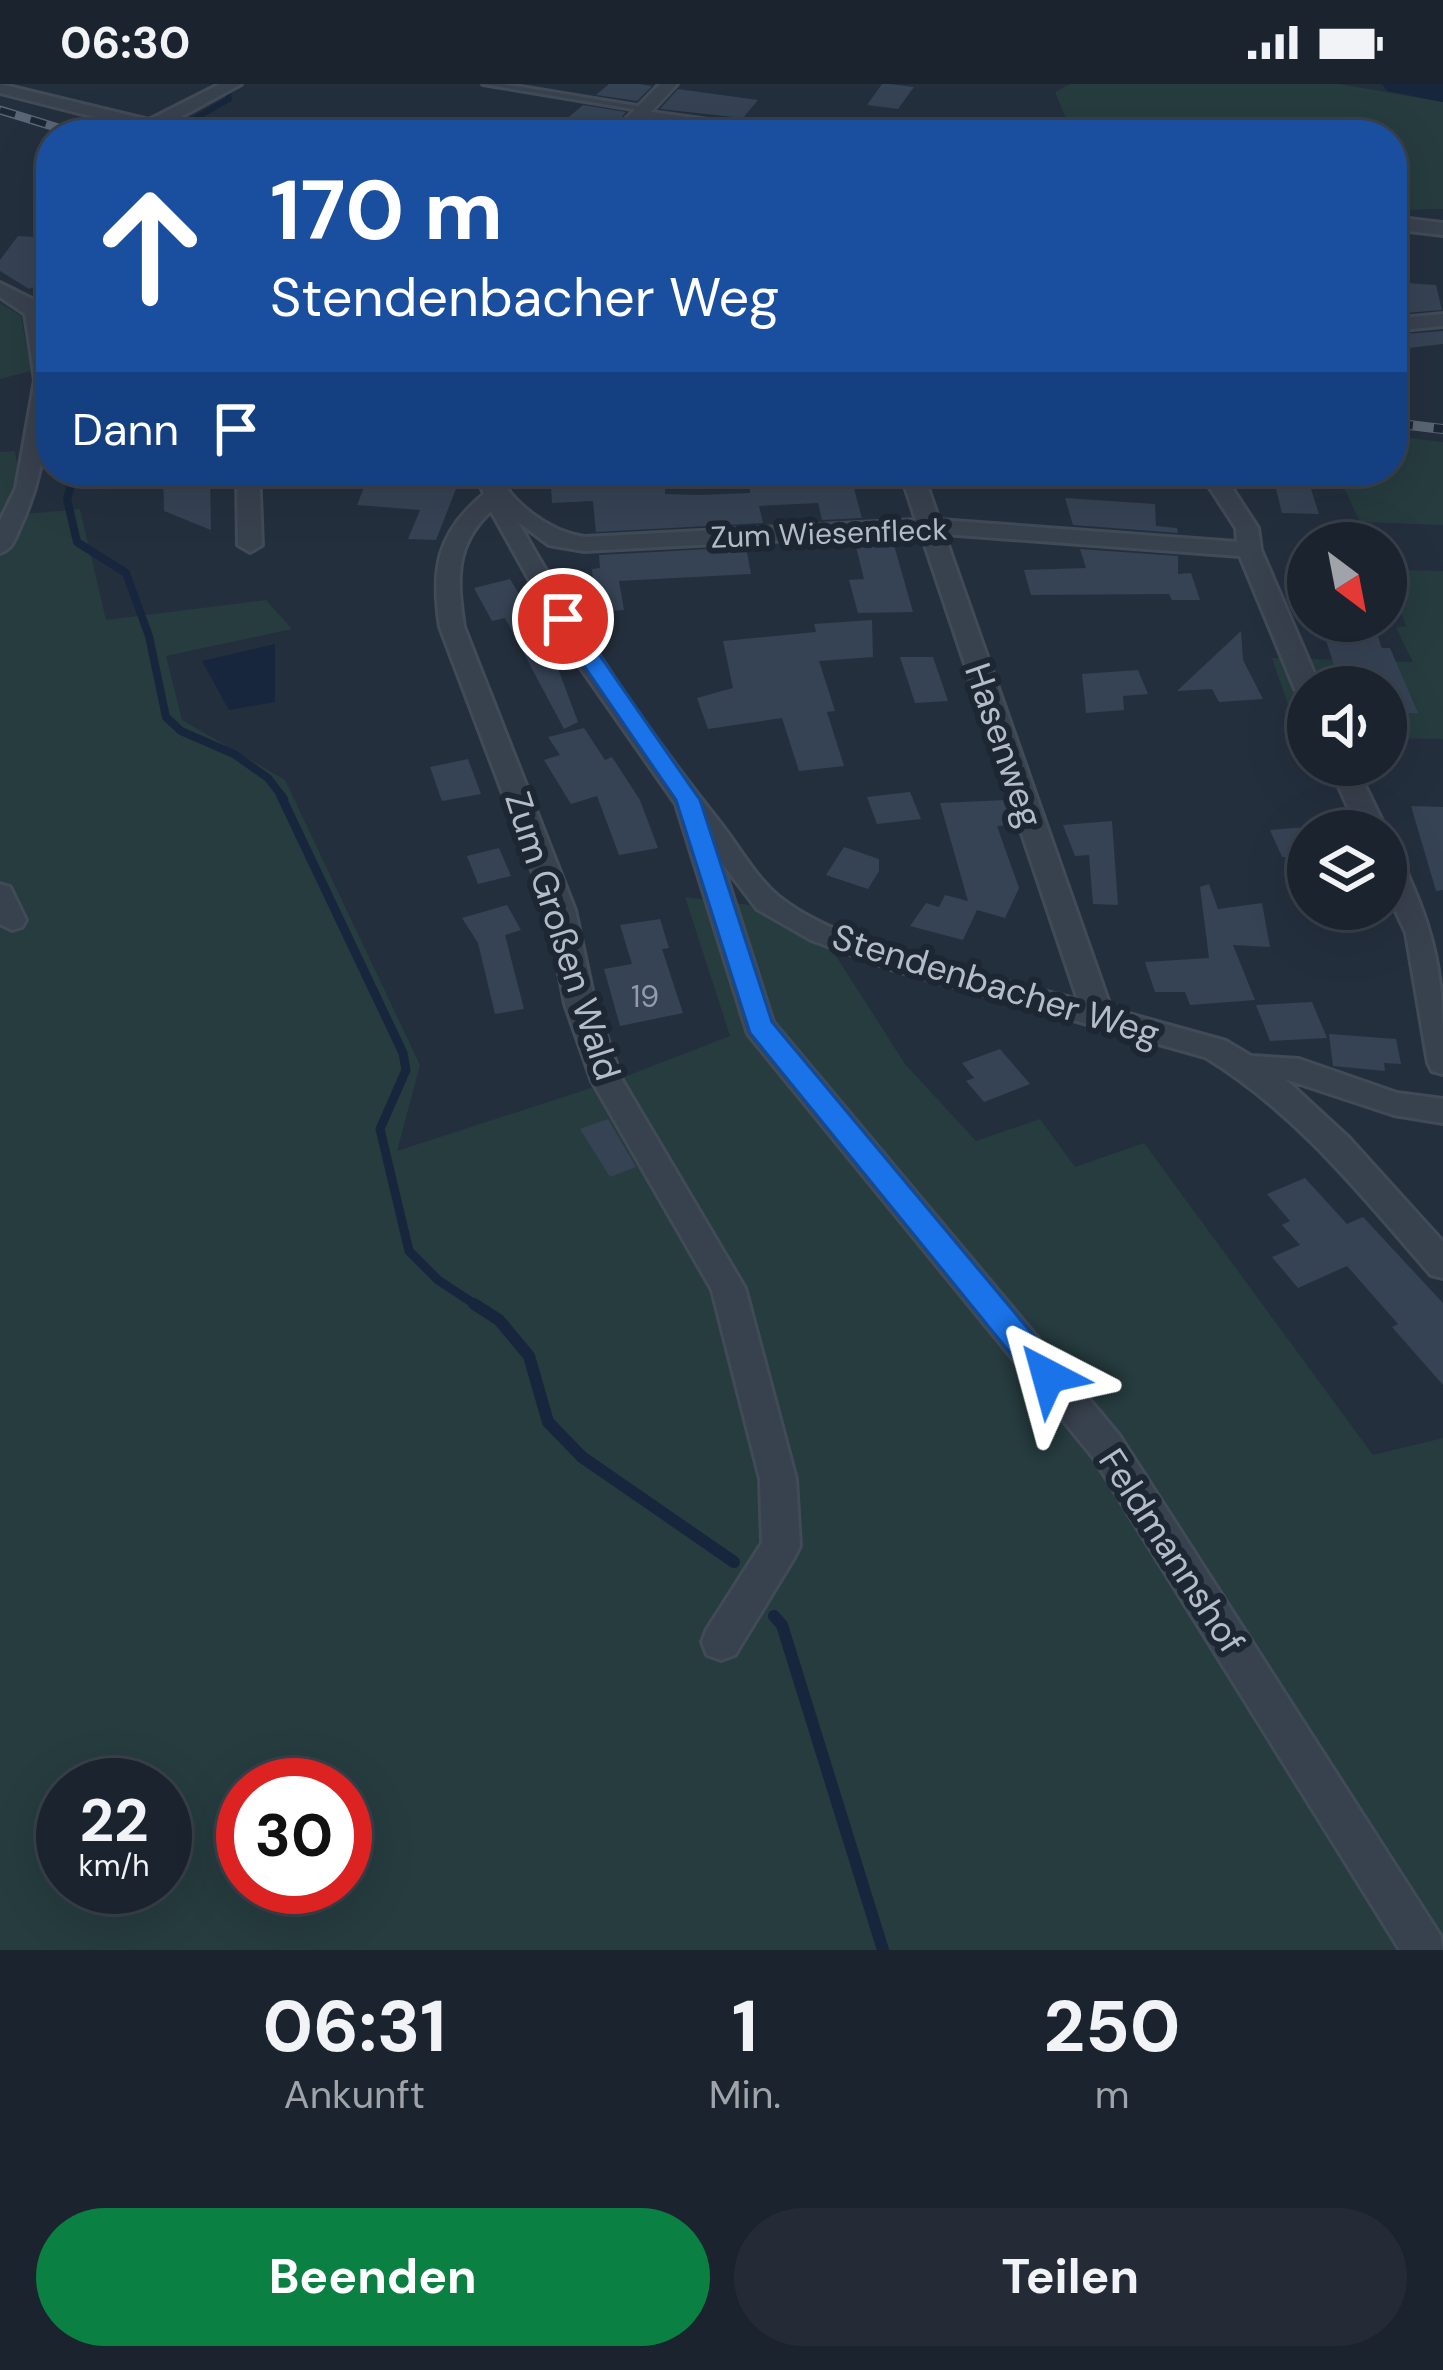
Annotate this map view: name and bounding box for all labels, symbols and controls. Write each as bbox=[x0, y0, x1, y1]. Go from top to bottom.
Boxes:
text: 06:30 bbox=[60, 13, 190, 72]
text: 170 m bbox=[270, 156, 503, 265]
icon: ahead bbox=[72, 168, 228, 324]
text: Stendenbacher Weg bbox=[270, 262, 779, 333]
icon: arrive bbox=[203, 396, 269, 462]
text: Dann bbox=[72, 400, 179, 459]
street label: Zum Wiesenfleck bbox=[710, 509, 948, 557]
north arrow bbox=[1287, 522, 1407, 642]
map controls bbox=[1287, 522, 1407, 930]
pin bbox=[512, 568, 614, 670]
icon: arrive bbox=[530, 586, 596, 652]
street label: Hasenweg bbox=[954, 657, 1054, 833]
button: sound bbox=[1287, 666, 1407, 786]
street label: Zum Großen Wald bbox=[494, 786, 632, 1086]
button: layers bbox=[1287, 810, 1407, 930]
street label: Stendenbacher Weg bbox=[827, 913, 1165, 1057]
house number: 19 bbox=[631, 977, 659, 1016]
position arrow bbox=[985, 1313, 1111, 1439]
street label: Feldmannshof bbox=[1088, 1440, 1256, 1662]
speed limit sign: 30 bbox=[216, 1758, 372, 1914]
text: 22 bbox=[79, 1781, 149, 1860]
text: km/h bbox=[79, 1846, 149, 1885]
text: 06:31 bbox=[262, 1980, 446, 2073]
text: 1 bbox=[732, 1980, 758, 2073]
text: 250 bbox=[1043, 1980, 1181, 2073]
text: Ankunft bbox=[284, 2069, 425, 2120]
text: Min. bbox=[709, 2069, 781, 2120]
text: m bbox=[1095, 2069, 1129, 2120]
button: Beenden bbox=[36, 2208, 710, 2346]
button: Teilen bbox=[734, 2208, 1407, 2346]

